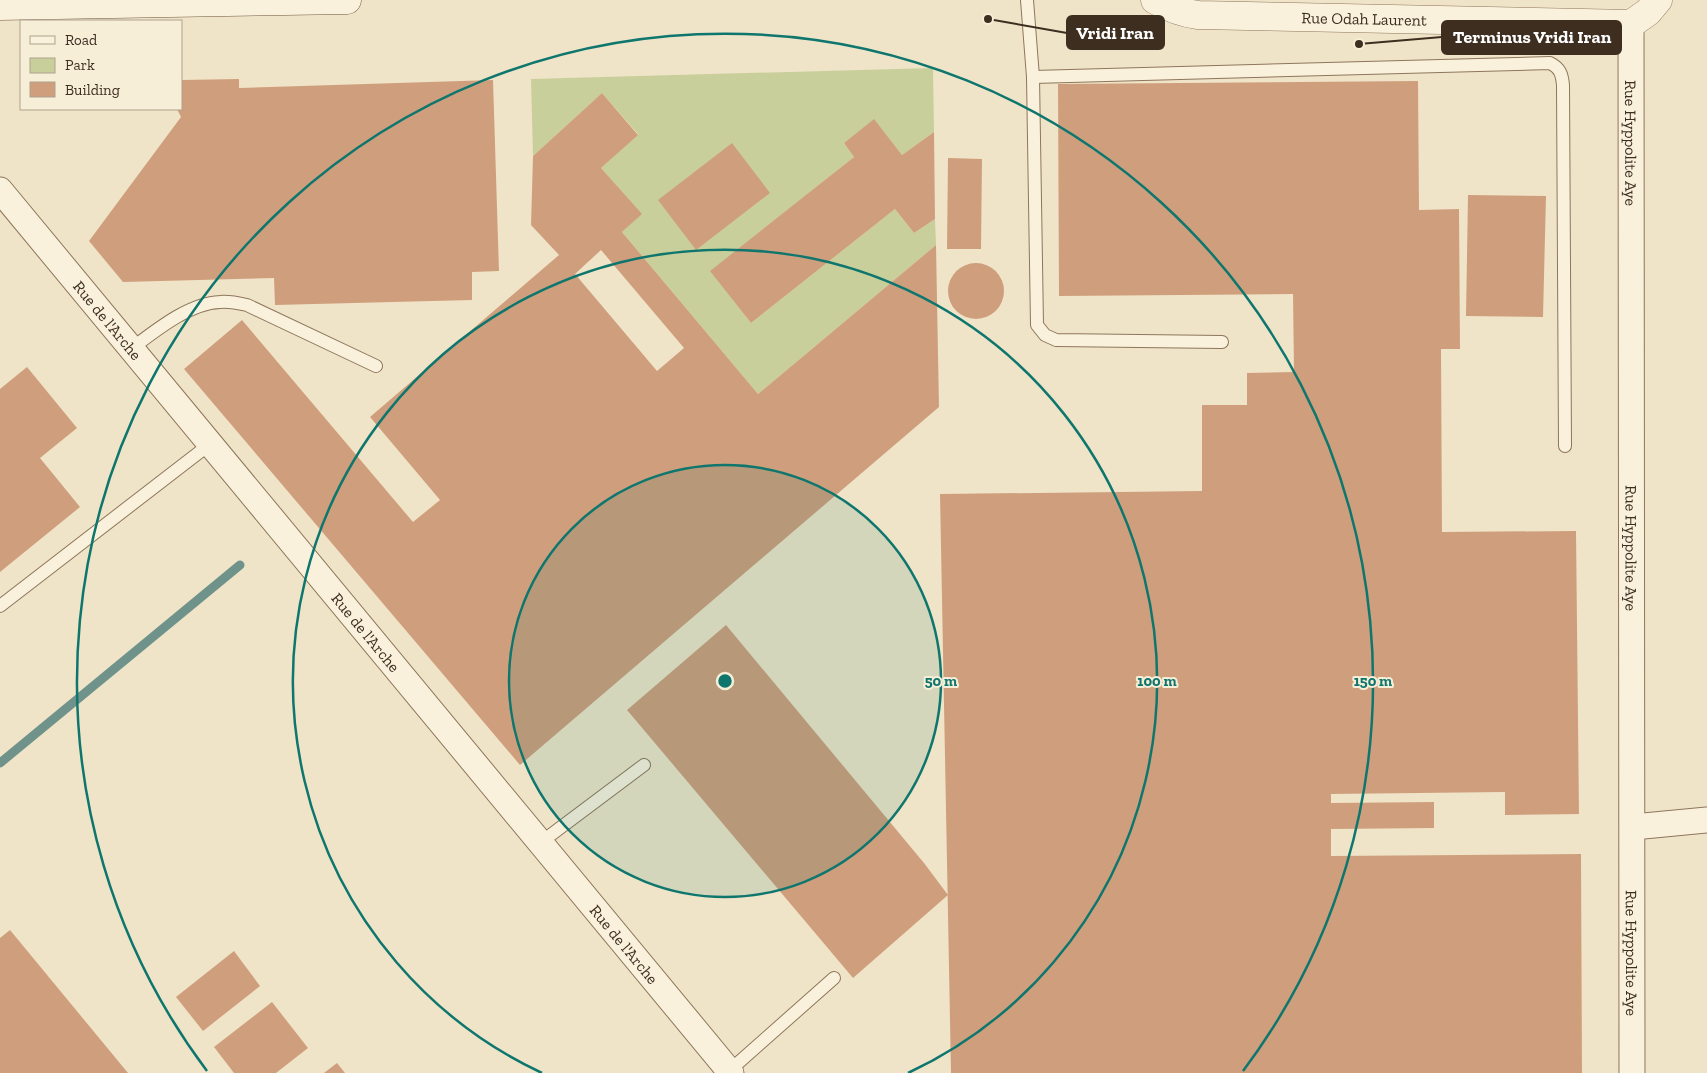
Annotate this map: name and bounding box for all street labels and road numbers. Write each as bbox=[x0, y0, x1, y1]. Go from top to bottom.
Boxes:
street label: Rue Odah Laurent bbox=[1301, 8, 1427, 30]
street label: Rue Hyppolite Aye bbox=[1621, 80, 1640, 206]
street label: Rue de l'Arche bbox=[69, 277, 146, 364]
street label: Rue Hyppolite Aye bbox=[1621, 485, 1641, 611]
street label: Rue de l'Arche bbox=[327, 589, 404, 676]
street label: Rue Hyppolite Aye bbox=[1622, 890, 1641, 1016]
street label: Rue de l'Arche bbox=[586, 901, 662, 988]

